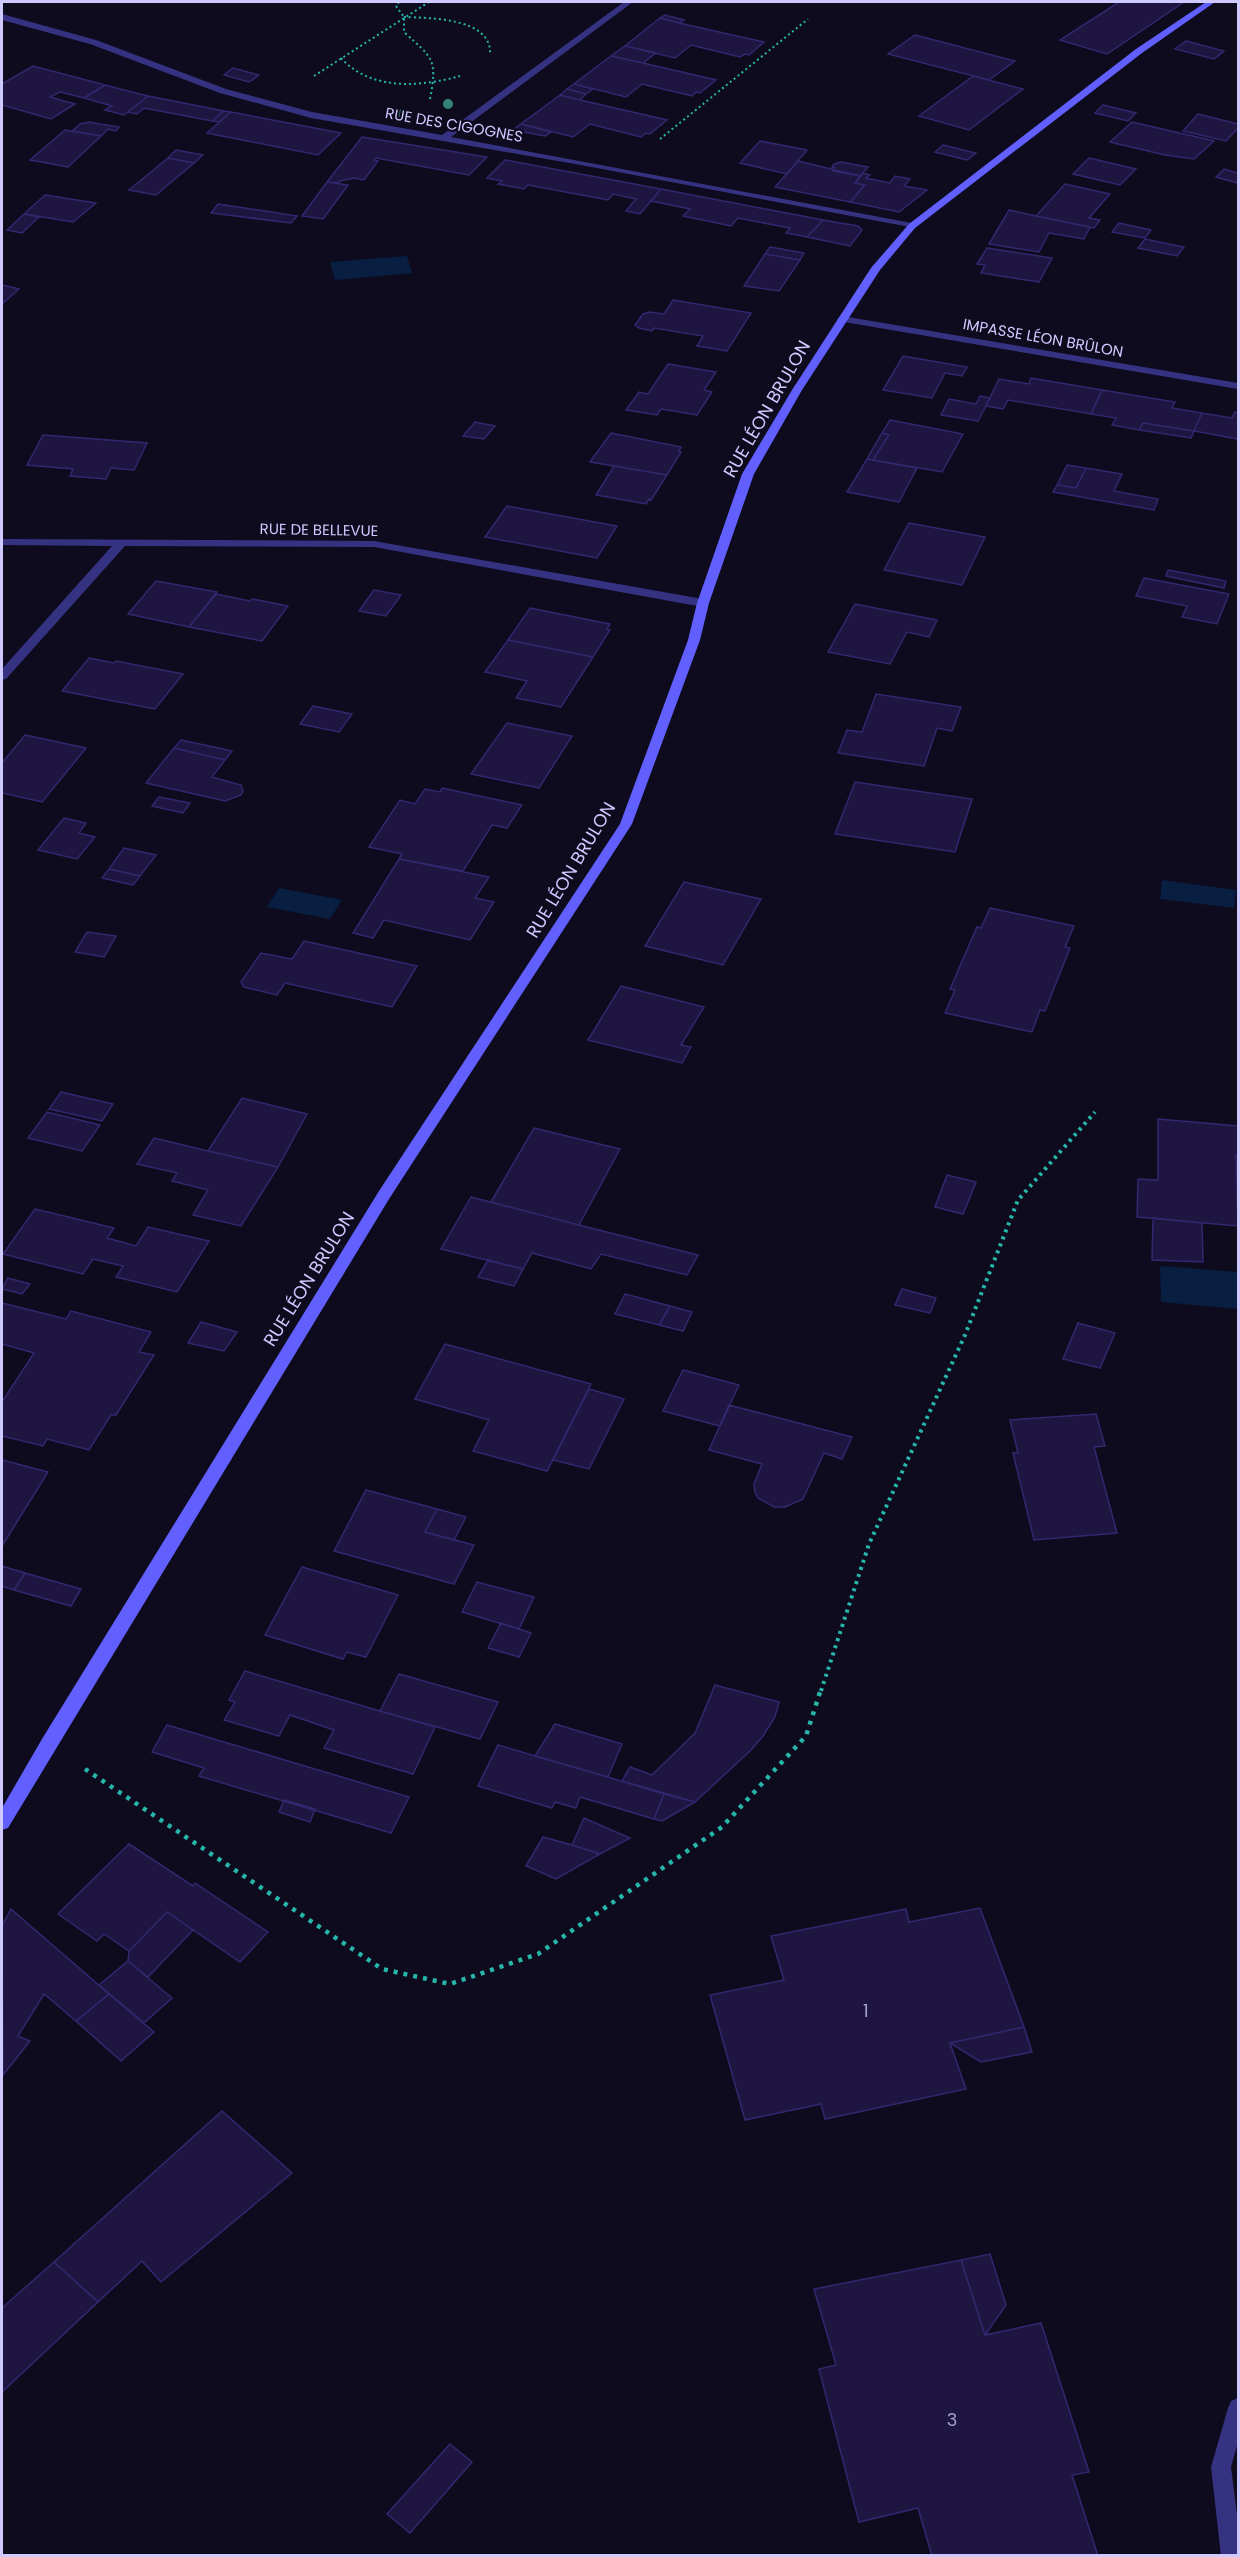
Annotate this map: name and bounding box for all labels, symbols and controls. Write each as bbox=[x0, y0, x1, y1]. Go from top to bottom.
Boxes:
street label: RUE DES CIGOGNES bbox=[384, 102, 525, 147]
street label: IMPASSE LÉON BRÛLON bbox=[961, 313, 1125, 362]
street label: RUE LÉON BRULON bbox=[717, 336, 816, 482]
street label: RUE DE BELLEVUE bbox=[259, 518, 379, 541]
street label: RUE LÉON BRULON bbox=[520, 797, 621, 942]
street label: RUE LÉON BRULON bbox=[257, 1207, 360, 1351]
house number: 1 bbox=[863, 1998, 869, 2023]
house number: 3 bbox=[947, 2407, 957, 2432]

